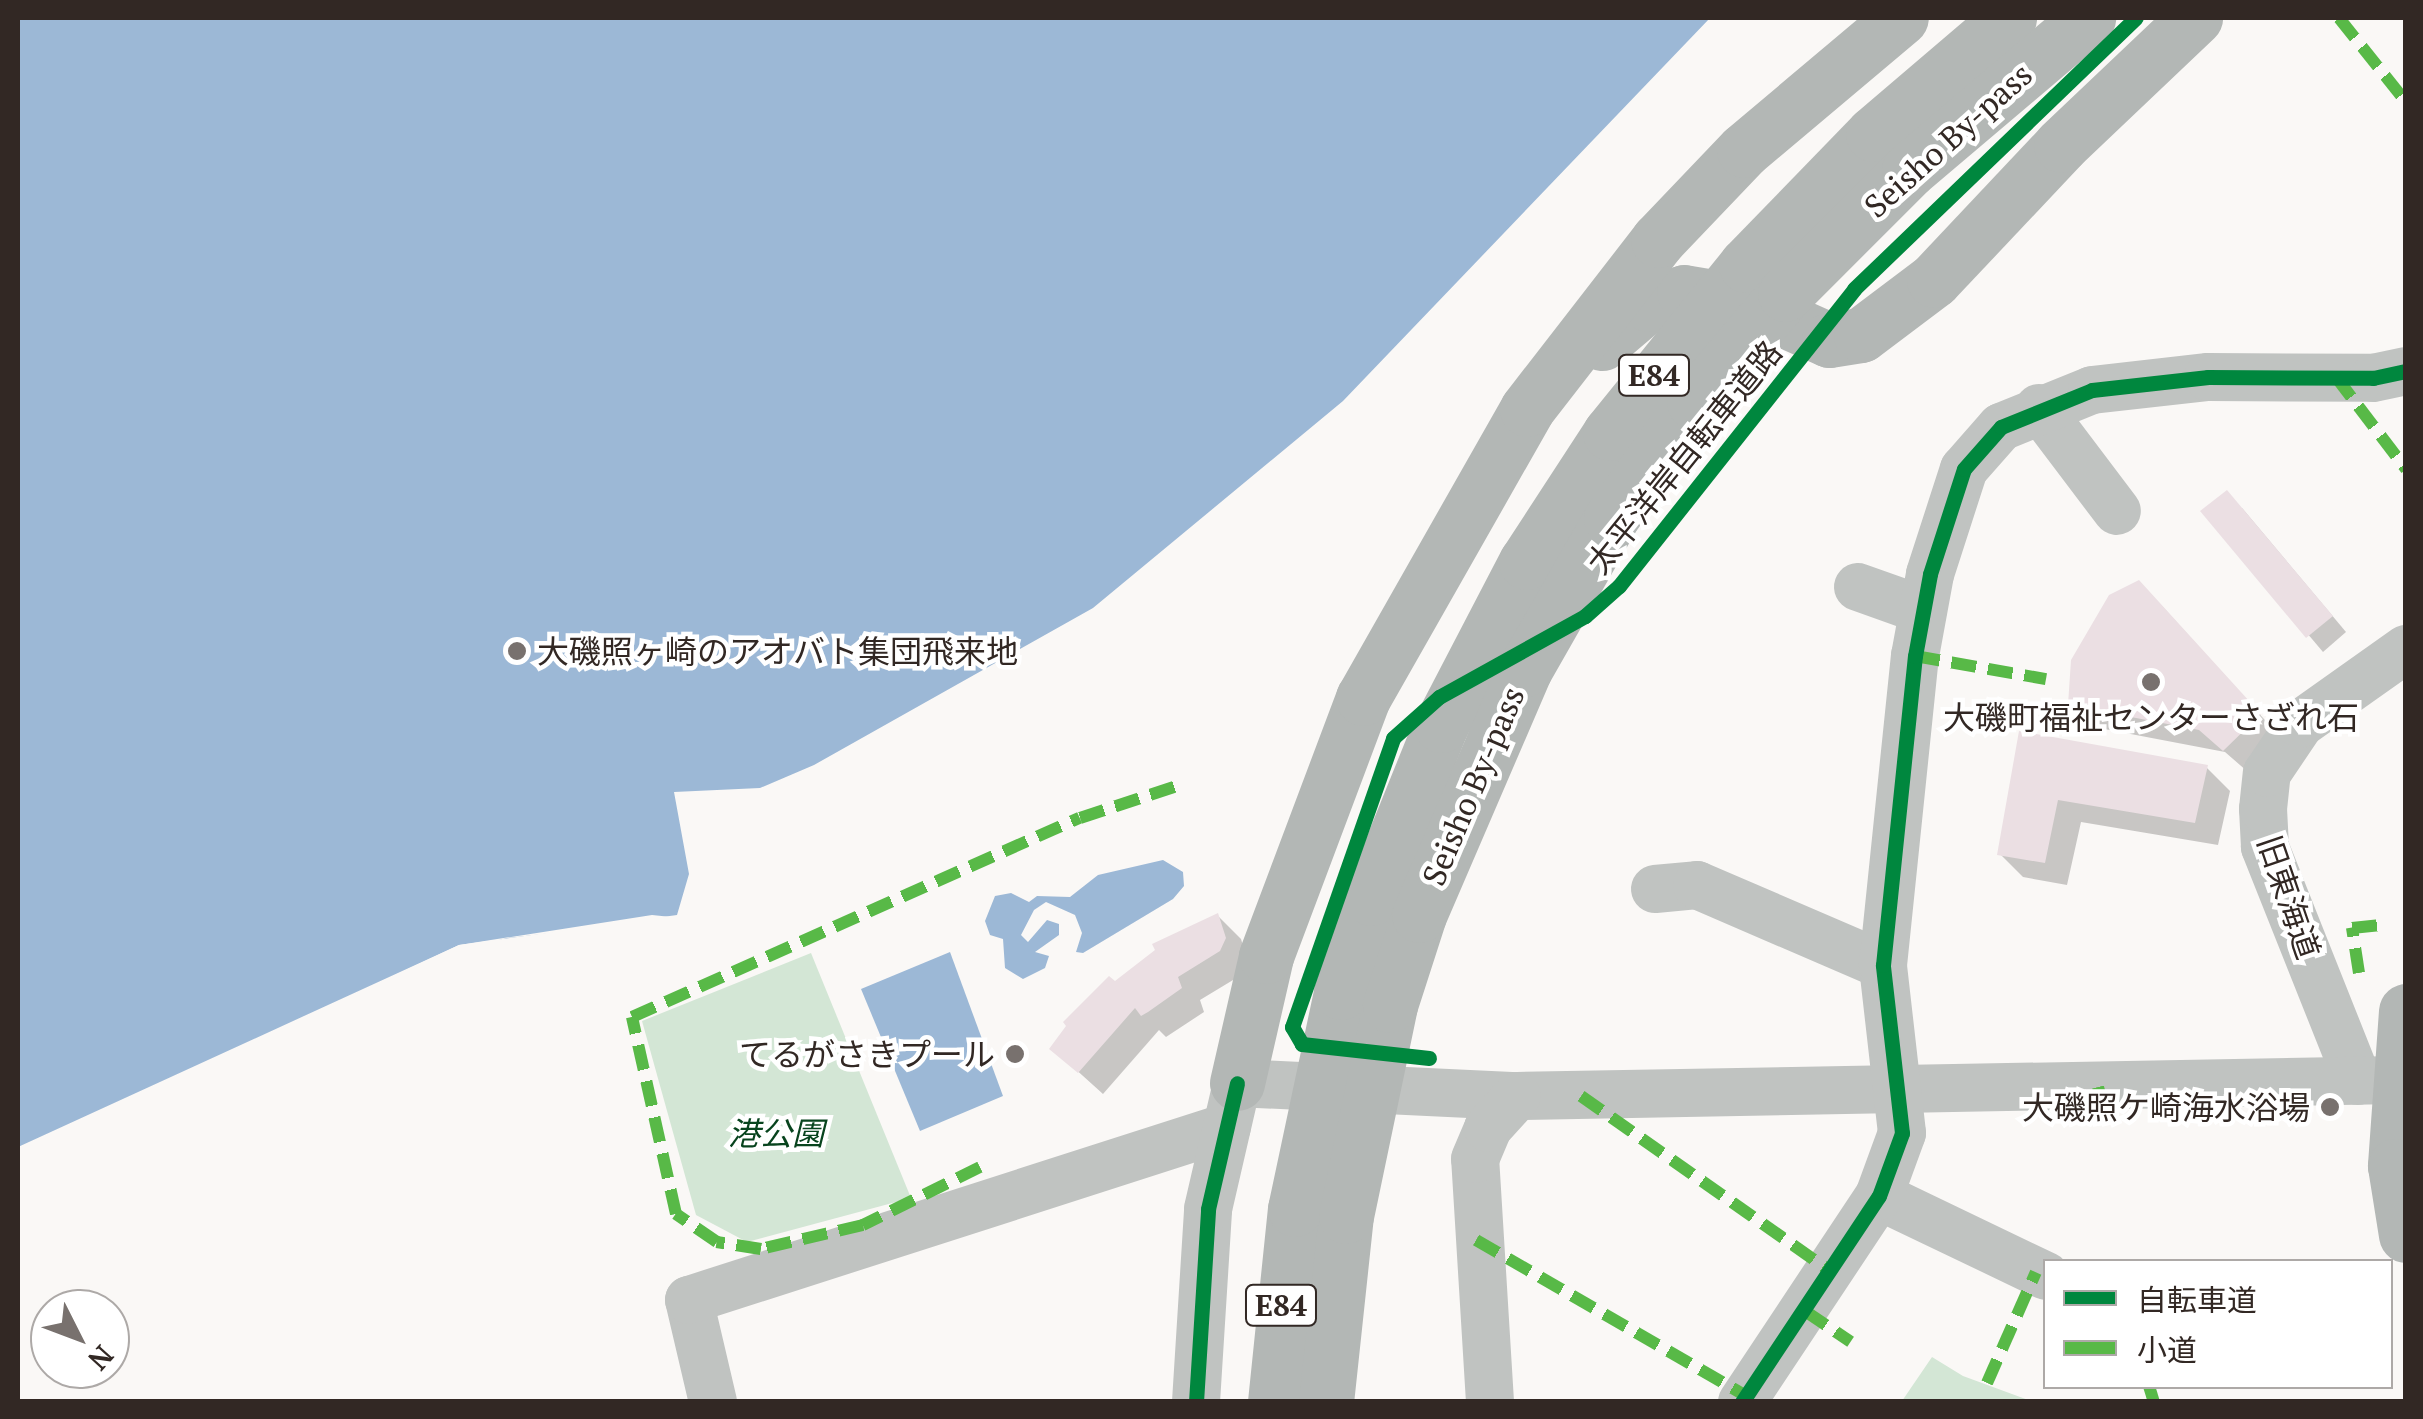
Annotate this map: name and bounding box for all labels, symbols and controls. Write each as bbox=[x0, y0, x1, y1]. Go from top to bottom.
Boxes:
street label: Seisho By-pass bbox=[1856, 55, 2040, 225]
street label: 太平洋岸自転車道路 bbox=[1578, 333, 1790, 581]
road number: E84 bbox=[1616, 350, 1692, 400]
place label: 大磯照ヶ崎のアオバト集団飛来地 bbox=[537, 632, 1017, 670]
marker: 大磯照ヶ崎のアオバト集団飛来地 bbox=[506, 640, 528, 662]
marker: 大磯町福祉センターさざれ石 bbox=[2140, 671, 2162, 693]
street label: Seisho By-pass bbox=[1414, 681, 1532, 891]
place label: 大磯町福祉センターさざれ石 bbox=[1943, 698, 2359, 736]
street label: 旧東海道 bbox=[2250, 830, 2328, 964]
place label: てるがさきプール bbox=[739, 1035, 995, 1073]
marker: てるがさきプール bbox=[1004, 1043, 1026, 1065]
place label: 大磯照ケ崎海水浴場 bbox=[2022, 1088, 2310, 1126]
marker: 大磯照ケ崎海水浴場 bbox=[2319, 1096, 2341, 1118]
park label: 港公園 bbox=[728, 1114, 824, 1152]
legend bbox=[2043, 1259, 2393, 1389]
road number: E84 bbox=[1244, 1280, 1318, 1330]
text: 自転車道 bbox=[2137, 1280, 2257, 1320]
north arrow bbox=[30, 1289, 130, 1389]
text: 小道 bbox=[2137, 1330, 2197, 1370]
text: N bbox=[80, 1338, 122, 1378]

